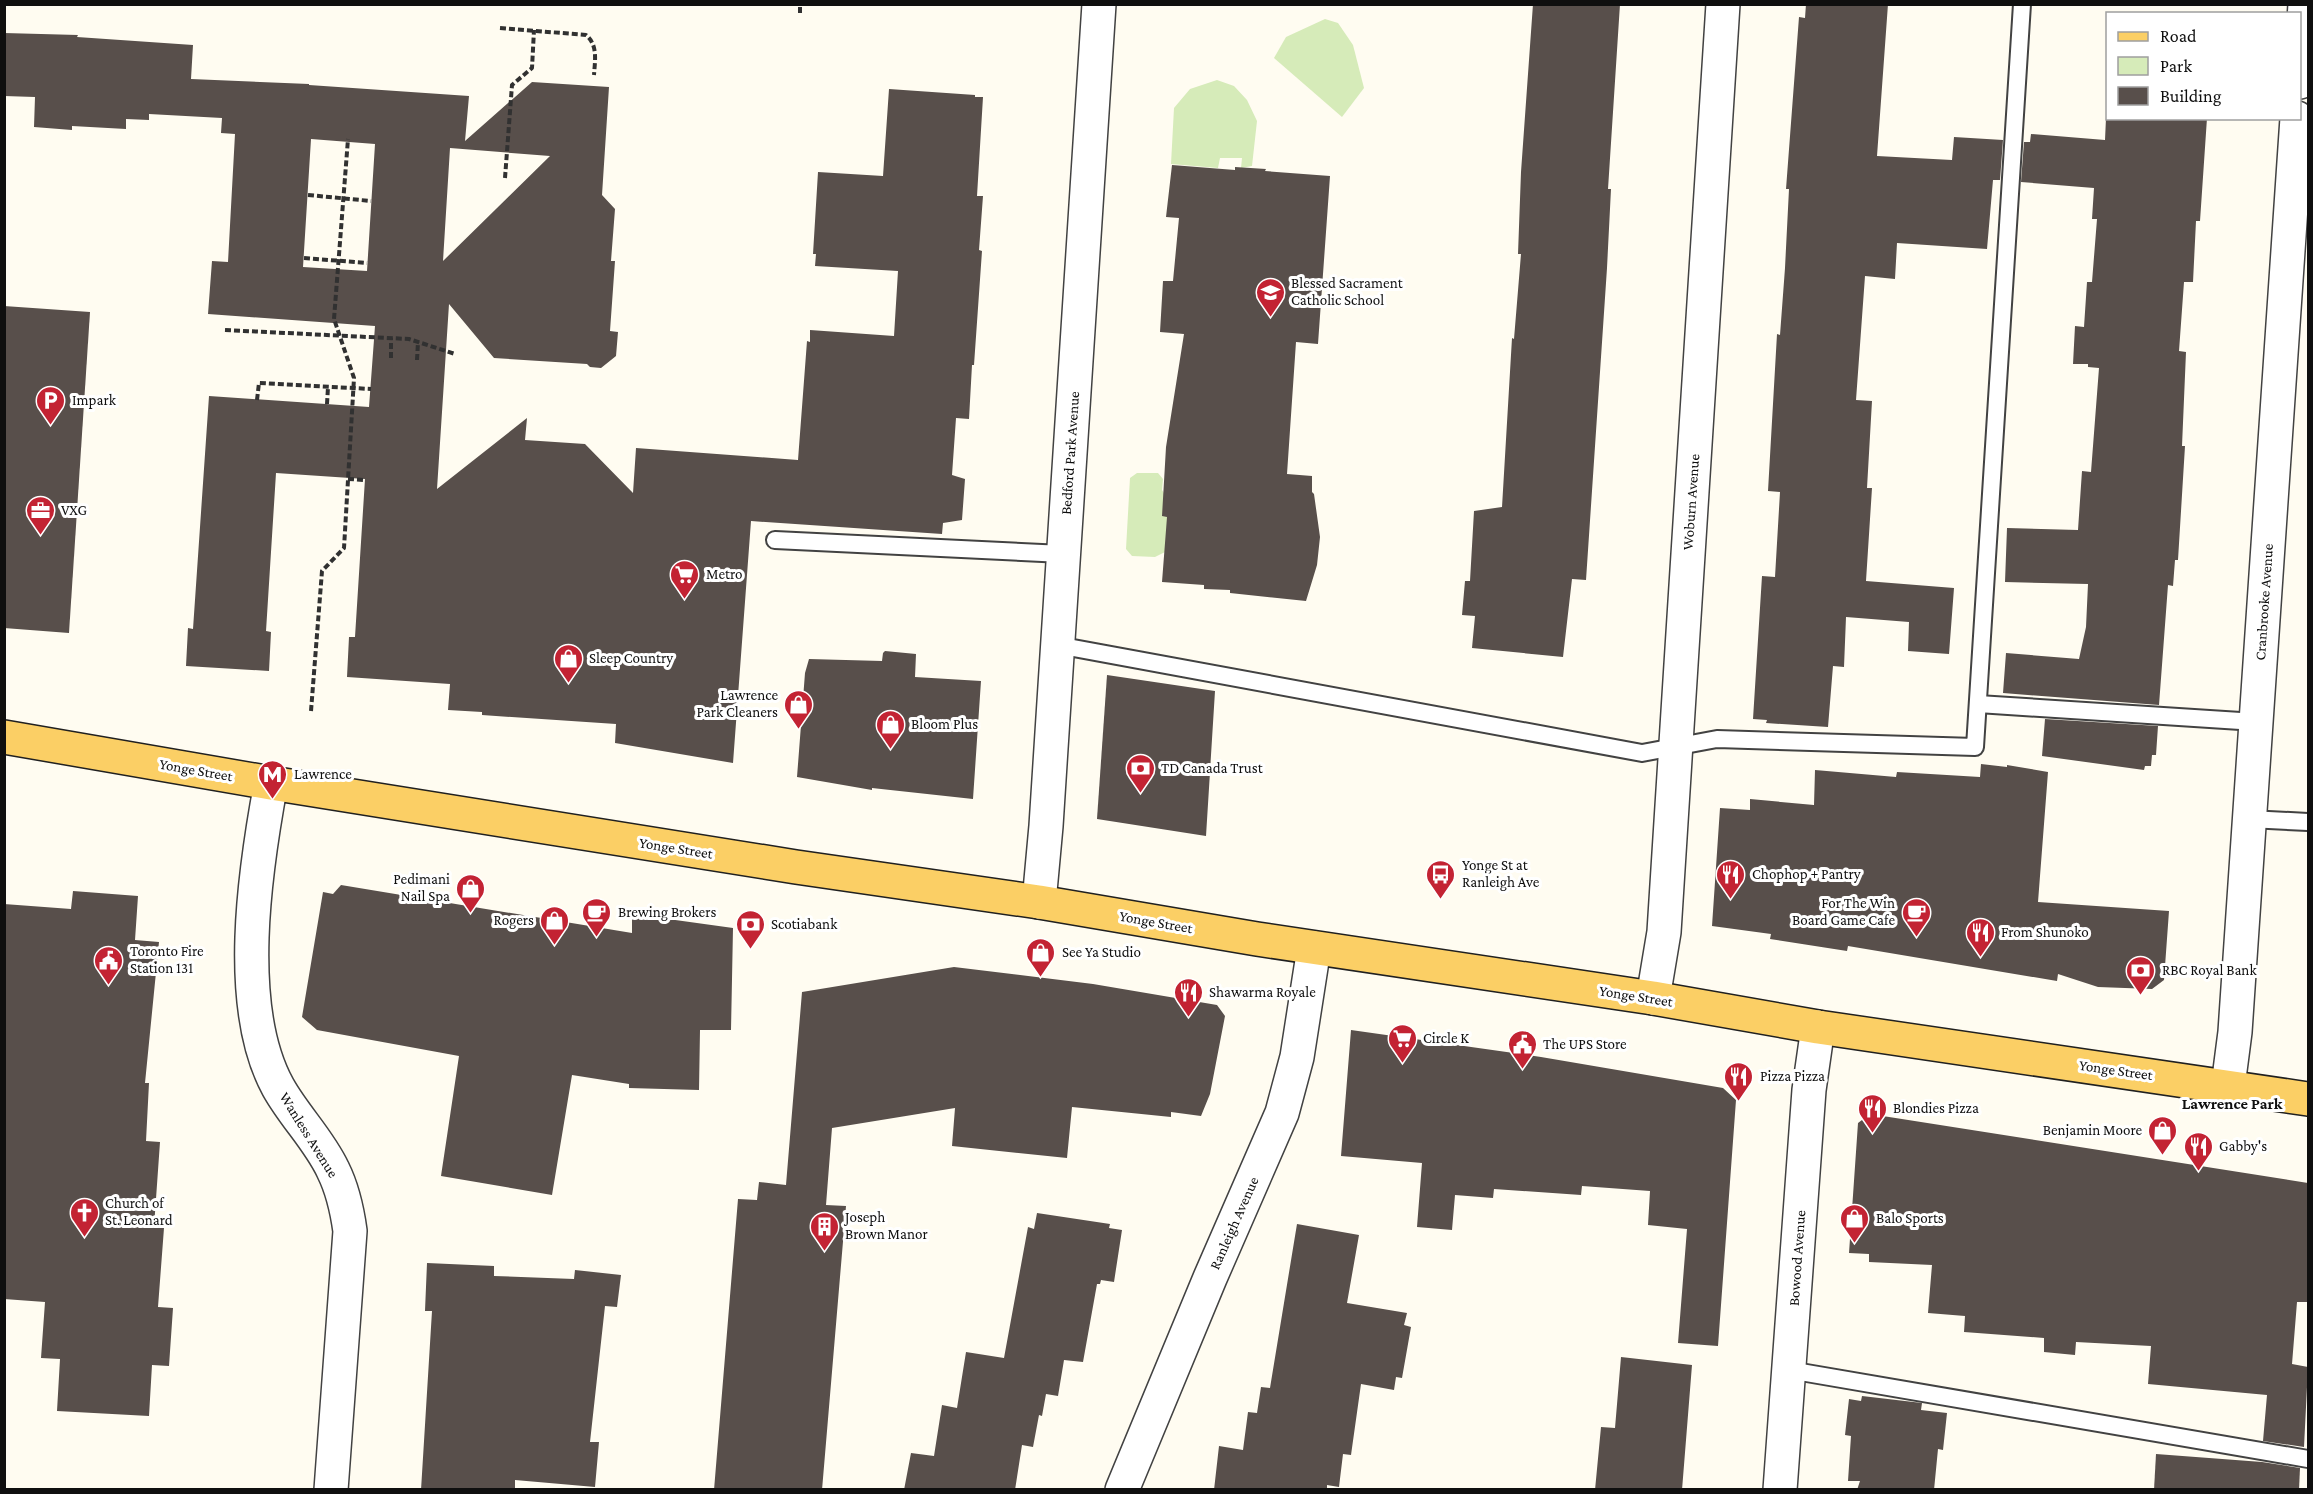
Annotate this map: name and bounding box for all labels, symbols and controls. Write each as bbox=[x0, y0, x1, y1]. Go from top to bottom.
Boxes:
legend bbox=[2106, 12, 2301, 120]
text: Road bbox=[2160, 26, 2197, 46]
text: Park bbox=[2160, 56, 2192, 76]
text: Building bbox=[2160, 86, 2222, 106]
place label: Blessed Sacrament Catholic School bbox=[1291, 275, 1404, 308]
school or university icon: Blessed Sacrament Catholic School bbox=[1254, 276, 1286, 318]
parking icon: Impark bbox=[35, 384, 67, 426]
street label: Bedford Park Avenue bbox=[1058, 390, 1082, 515]
place label: Impark bbox=[72, 392, 117, 409]
street label: Woburn Avenue bbox=[1680, 453, 1702, 551]
office icon: VXG bbox=[24, 494, 56, 536]
place label: VXG bbox=[61, 502, 87, 518]
street label: Cranbrooke Avenue bbox=[2252, 543, 2276, 661]
supermarket icon: Metro bbox=[669, 558, 701, 600]
place label: Metro bbox=[706, 566, 742, 582]
shop icon: Sleep Country bbox=[552, 642, 584, 684]
place label: Sleep Country bbox=[589, 650, 673, 667]
place label: Lawrence Park Cleaners bbox=[696, 687, 778, 720]
shop icon: Lawrence Park Cleaners bbox=[783, 688, 815, 730]
shop icon: Bloom Plus bbox=[874, 708, 906, 750]
place label: Bloom Plus bbox=[911, 716, 978, 732]
bank icon: TD Canada Trust bbox=[1124, 752, 1156, 794]
street label: Yonge Street bbox=[158, 756, 235, 785]
metro station icon: Lawrence bbox=[257, 758, 289, 800]
place label: TD Canada Trust bbox=[1161, 760, 1264, 776]
place label: Lawrence bbox=[294, 766, 352, 782]
street label: Yonge Street bbox=[638, 834, 715, 863]
place label: Yonge St at Ranleigh Ave bbox=[1462, 857, 1540, 891]
bus stop icon: Yonge St at Ranleigh Ave bbox=[1425, 858, 1457, 900]
restaurant icon: Chophop + Pantry bbox=[1715, 858, 1747, 900]
place label: Chophop + Pantry bbox=[1752, 866, 1861, 883]
place label: Pedimani Nail Spa bbox=[393, 871, 450, 905]
shop icon: Pedimani Nail Spa bbox=[455, 872, 487, 914]
place label: For The Win Board Game Cafe bbox=[1792, 895, 1895, 928]
cafe icon: Brewing Brokers bbox=[581, 896, 613, 938]
cafe icon: For The Win Board Game Cafe bbox=[1900, 896, 1932, 938]
shop icon: Rogers bbox=[539, 904, 571, 946]
place label: Brewing Brokers bbox=[618, 904, 716, 921]
bank icon: Scotiabank bbox=[734, 908, 766, 950]
street label: Yonge Street bbox=[1118, 908, 1195, 937]
place label: Rogers bbox=[494, 912, 534, 929]
place label: Scotiabank bbox=[771, 916, 838, 932]
restaurant icon: From Shunoko bbox=[1964, 916, 1996, 958]
place label: From Shunoko bbox=[2001, 924, 2089, 940]
shop icon: See Ya Studio bbox=[1025, 936, 1057, 978]
place label: Toronto Fire Station 131 bbox=[130, 943, 204, 976]
public building icon: Toronto Fire Station 131 bbox=[93, 944, 125, 986]
place label: See Ya Studio bbox=[1062, 944, 1141, 960]
bank icon: RBC Royal Bank bbox=[2125, 954, 2157, 996]
place label: RBC Royal Bank bbox=[2162, 962, 2257, 979]
restaurant icon: Shawarma Royale bbox=[1172, 976, 1204, 1018]
street label: Yonge Street bbox=[1598, 982, 1675, 1011]
place label: Shawarma Royale bbox=[1209, 984, 1316, 1001]
supermarket icon: Circle K bbox=[1386, 1022, 1418, 1064]
public building icon: The UPS Store bbox=[1506, 1028, 1538, 1070]
place label: Circle K bbox=[1423, 1030, 1469, 1046]
place label: The UPS Store bbox=[1543, 1036, 1627, 1052]
street label: Yonge Street bbox=[2078, 1057, 2155, 1084]
restaurant icon: Pizza Pizza bbox=[1723, 1060, 1755, 1102]
place label: Pizza Pizza bbox=[1760, 1068, 1825, 1084]
street label: Wanless Avenue bbox=[276, 1089, 342, 1181]
restaurant icon: Blondies Pizza bbox=[1856, 1092, 1888, 1134]
district label: Lawrence Park bbox=[2182, 1095, 2283, 1112]
place label: Blondies Pizza bbox=[1893, 1100, 1979, 1116]
shop icon: Benjamin Moore bbox=[2147, 1114, 2179, 1156]
place label: Benjamin Moore bbox=[2043, 1122, 2142, 1139]
restaurant icon: Gabby's bbox=[2182, 1130, 2214, 1172]
place label: Gabby's bbox=[2219, 1138, 2267, 1155]
street label: Ranleigh Avenue bbox=[1206, 1174, 1263, 1272]
place label: Church of St. Leonard bbox=[105, 1195, 173, 1228]
church icon: Church of St. Leonard bbox=[68, 1196, 100, 1238]
shop icon: Balo Sports bbox=[1839, 1202, 1871, 1244]
place label: Joseph Brown Manor bbox=[843, 1209, 928, 1242]
street label: Bowood Avenue bbox=[1786, 1209, 1808, 1307]
building icon: Joseph Brown Manor bbox=[808, 1210, 840, 1252]
place label: Balo Sports bbox=[1876, 1210, 1944, 1227]

